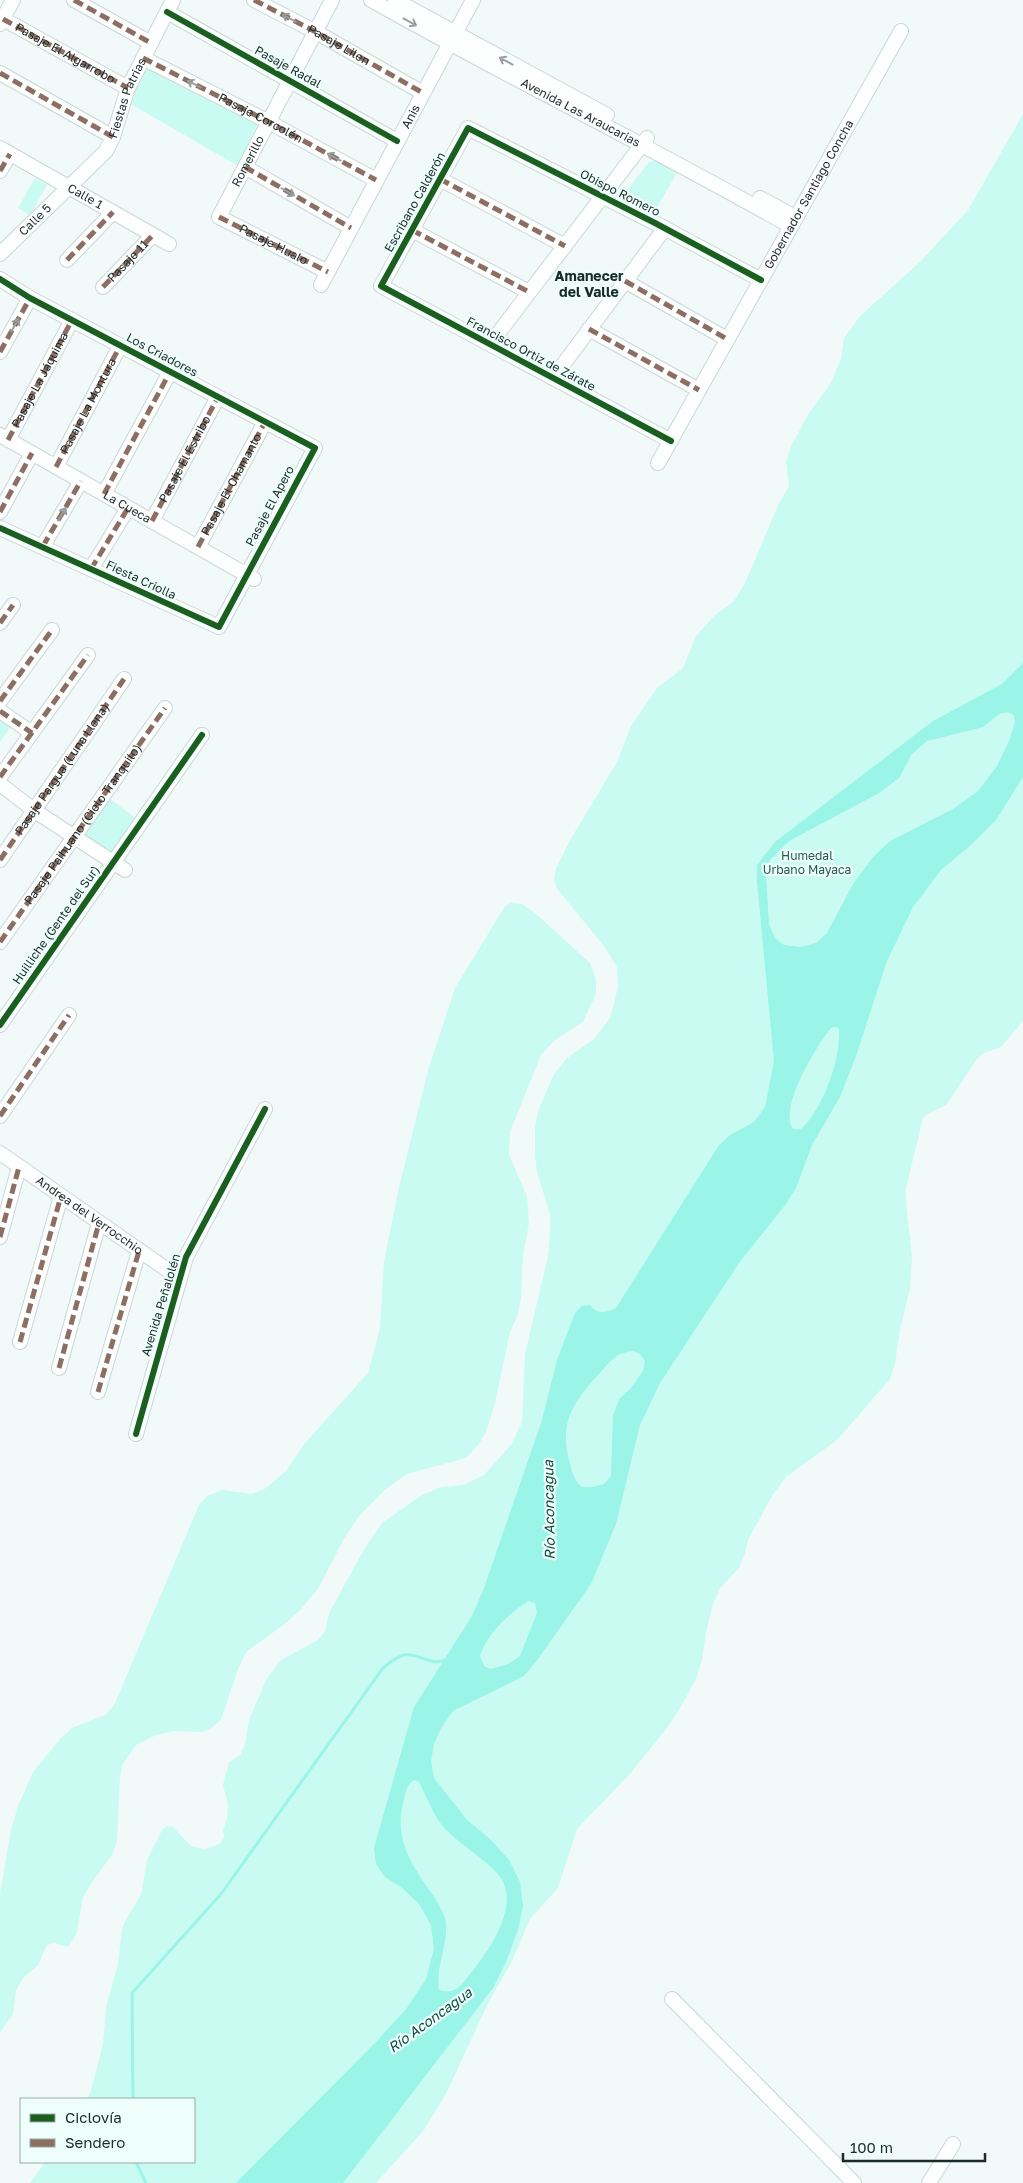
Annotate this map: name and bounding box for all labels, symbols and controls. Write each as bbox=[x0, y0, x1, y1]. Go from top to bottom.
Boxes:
one-way arrow bbox=[282, 13, 297, 22]
one-way arrow bbox=[402, 18, 417, 27]
street label: Pasaje El Algarrobo bbox=[13, 19, 118, 86]
street label: Pasaje Lilen bbox=[305, 21, 373, 68]
street label: Pasaje Radal bbox=[252, 42, 324, 91]
street label: Fiestas Patrias bbox=[105, 55, 149, 140]
one-way arrow bbox=[499, 55, 514, 65]
street label: Avenida Las Araucarias bbox=[519, 75, 643, 150]
one-way arrow bbox=[187, 79, 202, 88]
street label: Pasaje Corcolén bbox=[216, 90, 305, 146]
street label: Anis bbox=[398, 102, 423, 131]
street label: Gobernador Santiago Concha bbox=[761, 117, 856, 272]
street label: Romerillo bbox=[228, 133, 267, 189]
street label: Escribano Calderón bbox=[381, 149, 448, 254]
one-way arrow bbox=[326, 152, 341, 162]
street label: Obispo Romero bbox=[578, 166, 663, 219]
street label: Calle 1 bbox=[65, 180, 106, 212]
one-way arrow bbox=[280, 187, 294, 197]
street label: Calle 5 bbox=[15, 200, 54, 239]
street label: Pasaje Hualo bbox=[237, 220, 311, 268]
street label: Pasaje 11 bbox=[104, 236, 151, 285]
district label: Amanecer del Valle bbox=[555, 267, 624, 300]
street label: Francisco Ortiz de Zárate bbox=[464, 313, 598, 394]
one-way arrow bbox=[10, 318, 20, 333]
street label: Pasaje La Jáquima bbox=[8, 329, 71, 430]
street label: Los Criadores bbox=[124, 329, 200, 380]
street label: Pasaje La Montura bbox=[56, 355, 119, 456]
street label: Pasaje El Estribo bbox=[155, 413, 214, 505]
street label: Pasaje El Chamanto bbox=[198, 430, 265, 538]
street label: Pasaje El Apero bbox=[242, 463, 297, 549]
street label: La Cueca bbox=[101, 487, 154, 526]
one-way arrow bbox=[58, 507, 68, 521]
street label: Fiesta Criolla bbox=[104, 557, 179, 602]
street label: Pasaje Pargua (Luna Llena) bbox=[11, 700, 112, 838]
street label: Pasaje Paihuano (Cielo Tranquilo) bbox=[21, 741, 144, 907]
park label: Humedal Urbano Mayaca bbox=[763, 848, 851, 877]
street label: Huilliche (Gente del Sur) bbox=[9, 862, 102, 987]
street label: Andrea del Verrocchio bbox=[33, 1172, 146, 1258]
street label: Avenida Peñalolén bbox=[138, 1252, 183, 1358]
water label: Río Aconcagua bbox=[539, 1459, 558, 1560]
water label: Río Aconcagua bbox=[384, 1983, 476, 2056]
legend bbox=[20, 2098, 195, 2163]
text: Ciclovía bbox=[65, 2108, 122, 2126]
scale bar bbox=[843, 2130, 986, 2162]
text: Sendero bbox=[65, 2133, 125, 2151]
text: 100 m bbox=[850, 2138, 893, 2156]

